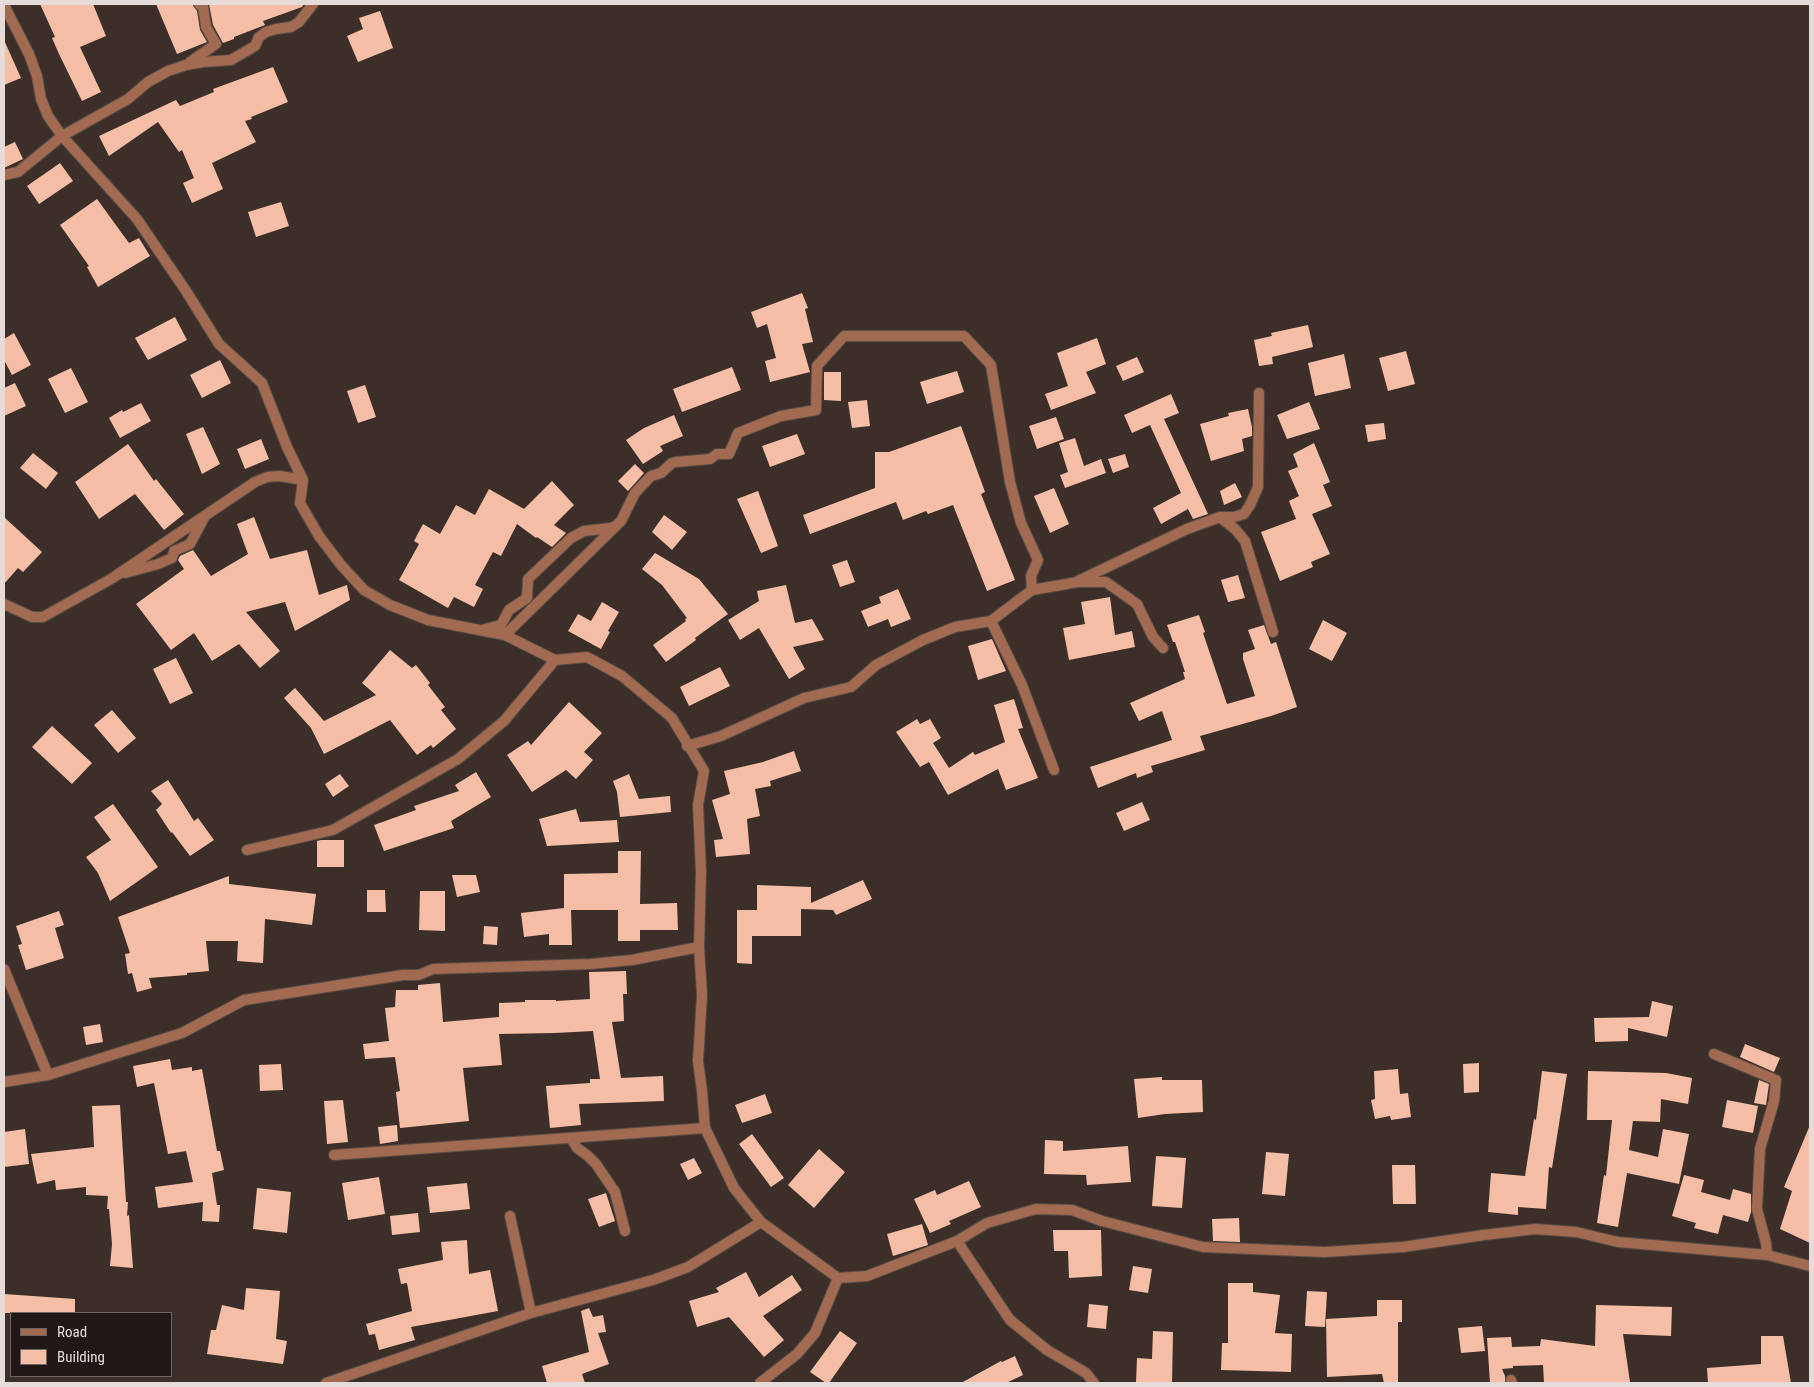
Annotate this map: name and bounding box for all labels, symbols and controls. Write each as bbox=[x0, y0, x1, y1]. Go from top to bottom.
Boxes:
legend bbox=[10, 1312, 172, 1377]
text: Road bbox=[57, 1323, 87, 1341]
text: Building bbox=[57, 1348, 105, 1366]

